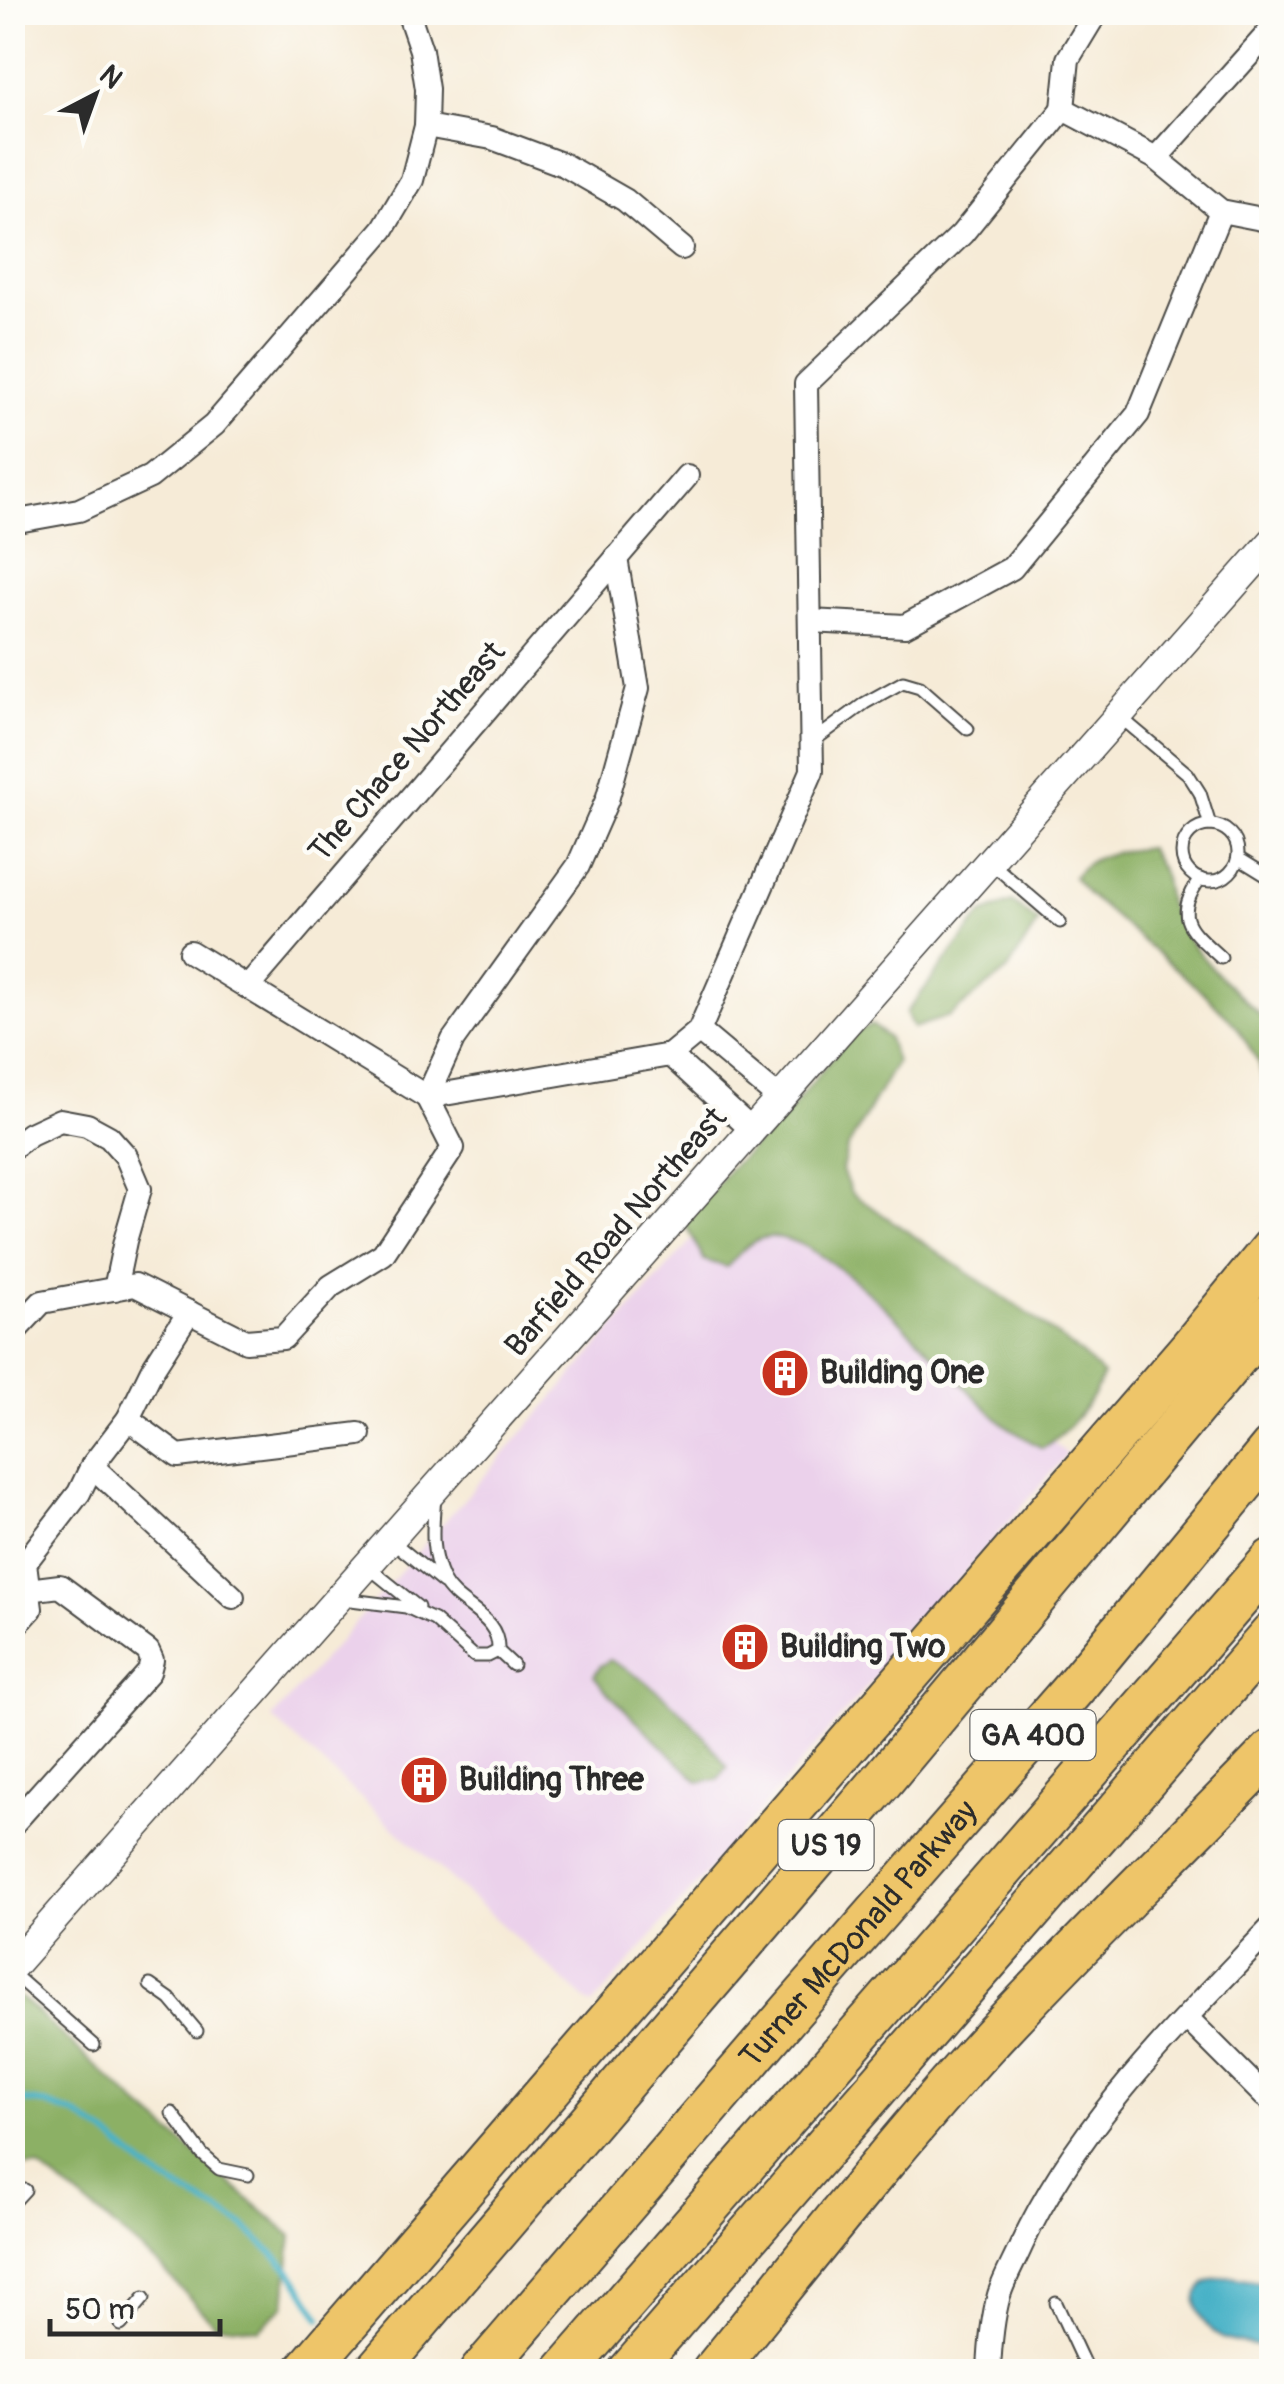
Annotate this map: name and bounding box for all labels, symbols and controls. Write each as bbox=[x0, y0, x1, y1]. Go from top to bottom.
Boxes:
north arrow bbox=[45, 45, 145, 145]
text: N bbox=[92, 58, 129, 97]
street label: The Chace Northeast bbox=[300, 633, 514, 871]
street label: Barfield Road Northeast bbox=[496, 1099, 736, 1365]
building icon: Building One bbox=[759, 1347, 811, 1399]
place label: Building One bbox=[820, 1353, 985, 1393]
building icon: Building Two bbox=[719, 1621, 771, 1673]
place label: Building Two bbox=[780, 1627, 945, 1667]
road number: GA 400 bbox=[970, 1710, 1096, 1760]
building icon: Building Three bbox=[398, 1754, 450, 1806]
place label: Building Three bbox=[459, 1760, 645, 1800]
street label: Turner McDonald Parkway bbox=[731, 1792, 987, 2077]
road number: US 19 bbox=[778, 1820, 874, 1870]
scale bar bbox=[50, 2274, 220, 2336]
text: 50 m bbox=[65, 2291, 135, 2328]

